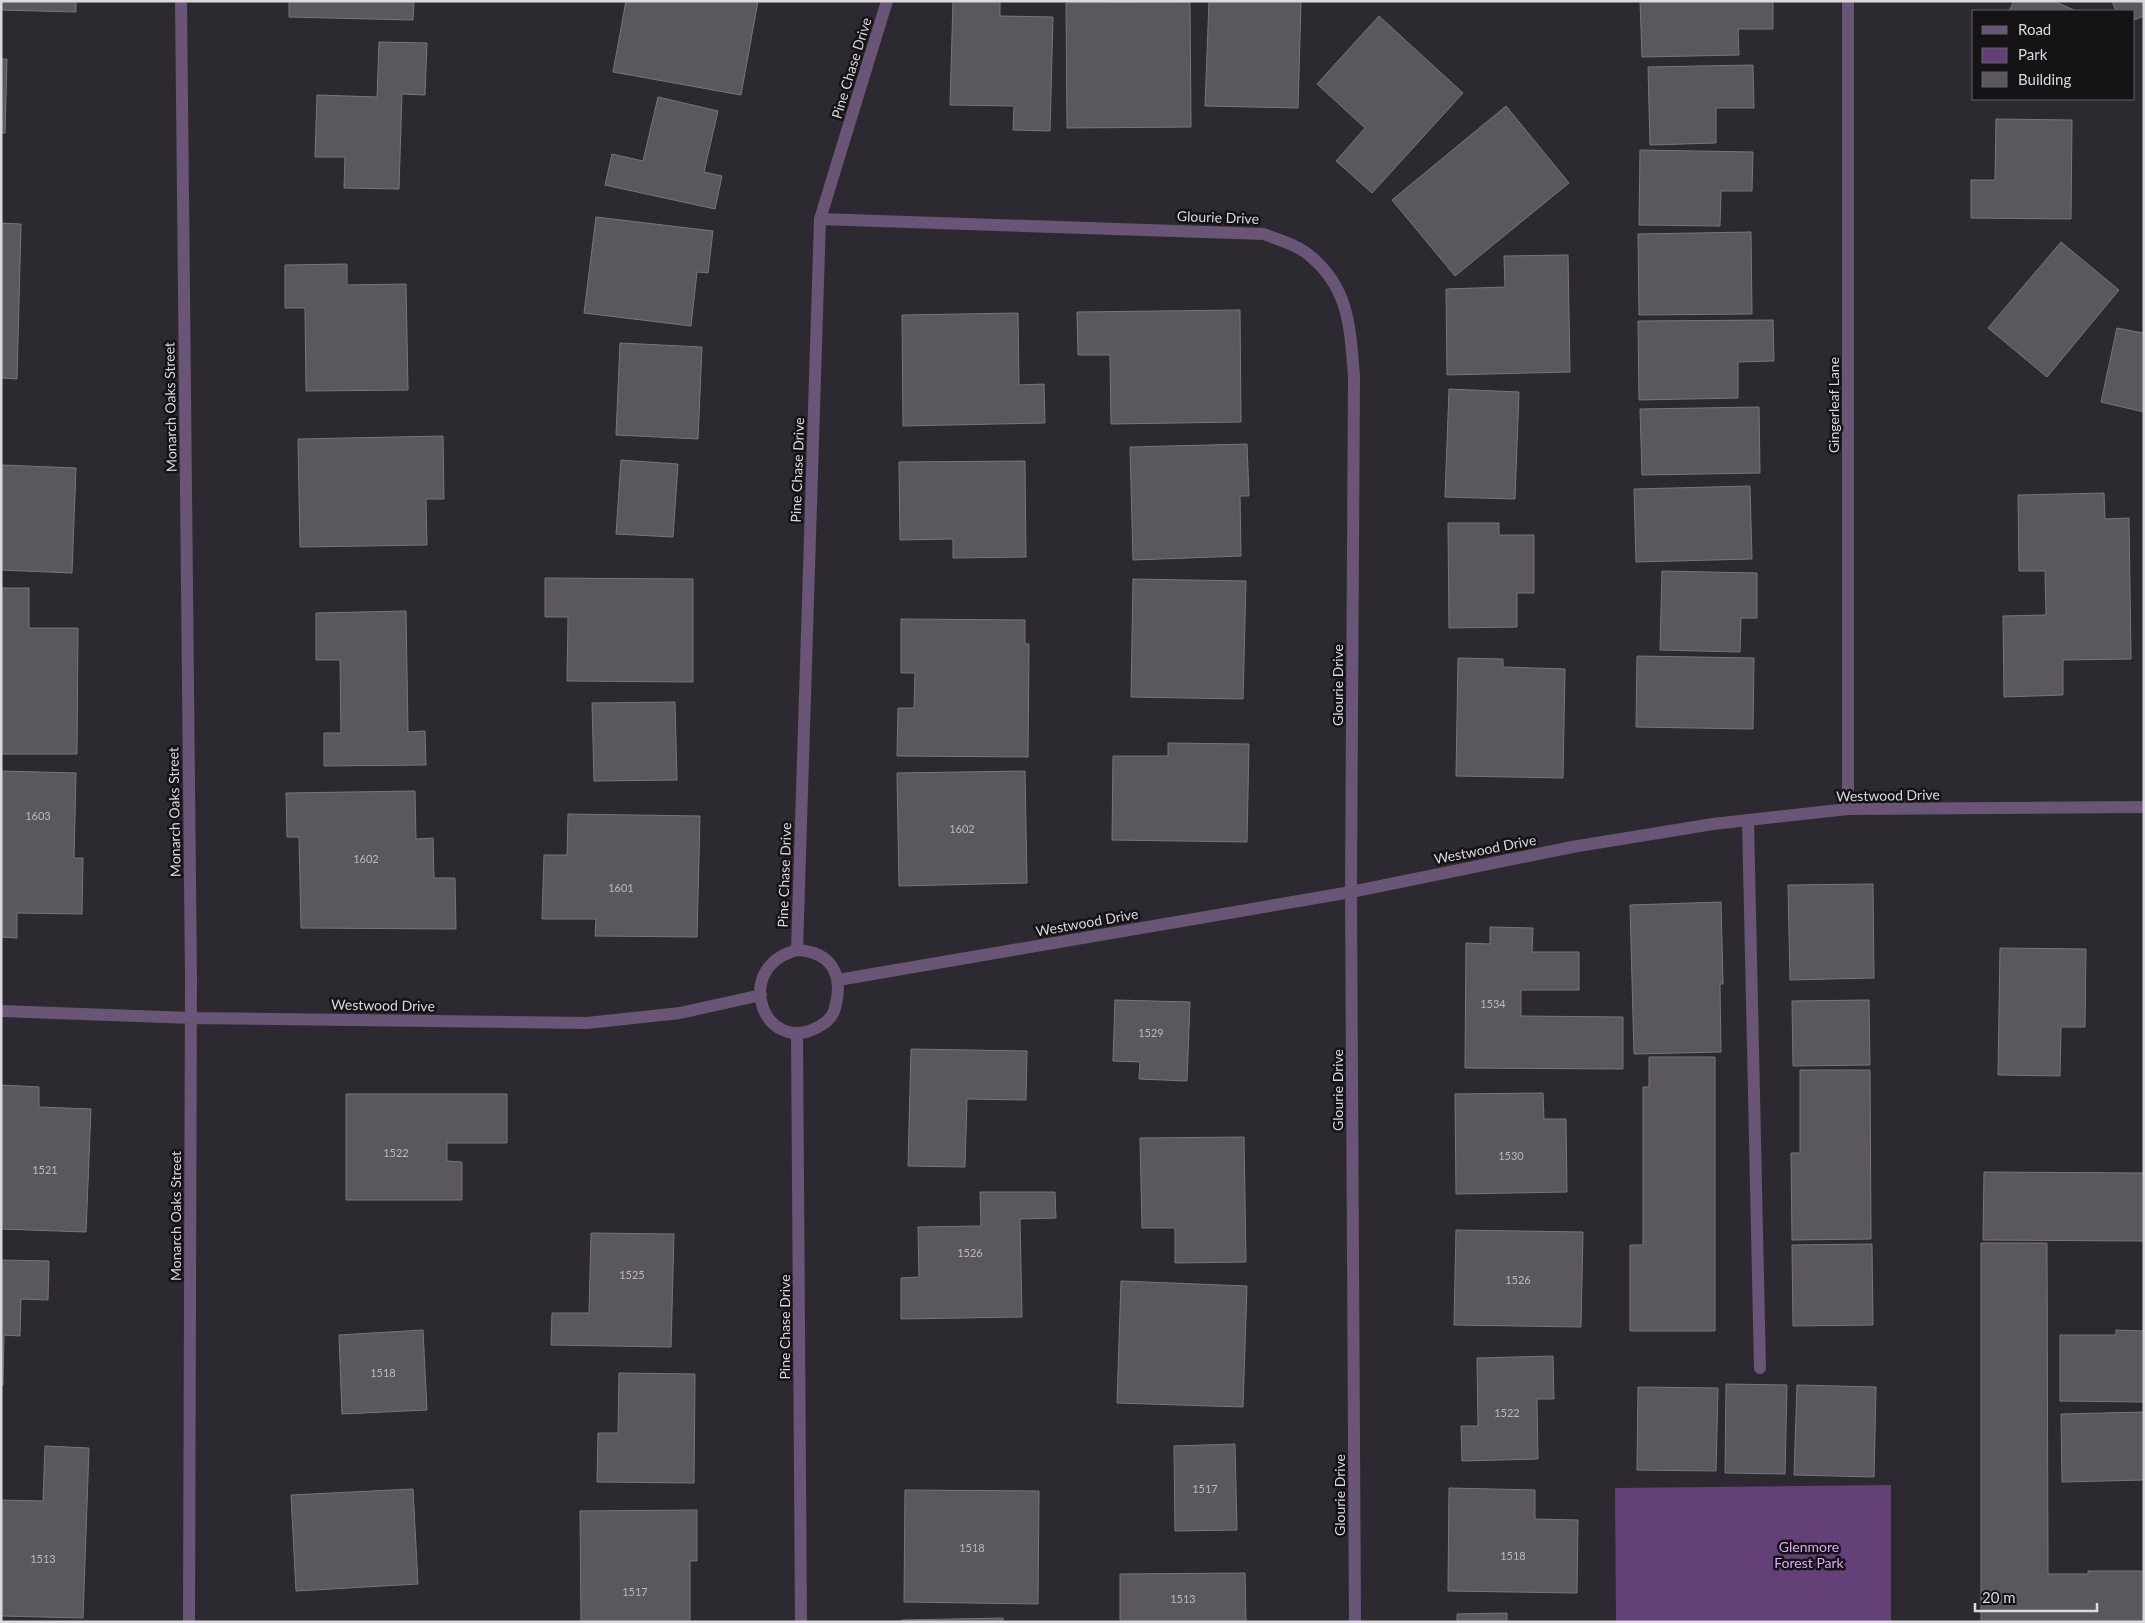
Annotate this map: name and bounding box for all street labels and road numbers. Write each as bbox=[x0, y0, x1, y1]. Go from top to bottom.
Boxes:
street label: Pine Chase Drive bbox=[828, 15, 874, 121]
street label: Glourie Drive bbox=[1177, 207, 1259, 227]
street label: Monarch Oaks Street bbox=[160, 342, 180, 472]
street label: Gingerleaf Lane bbox=[1825, 357, 1842, 453]
street label: Pine Chase Drive bbox=[787, 417, 807, 523]
street label: Glourie Drive bbox=[1329, 644, 1346, 726]
street label: Monarch Oaks Street bbox=[164, 747, 184, 877]
street label: Westwood Drive bbox=[1836, 786, 1940, 804]
street label: Pine Chase Drive bbox=[774, 822, 794, 928]
street label: Westwood Drive bbox=[1432, 831, 1538, 867]
street label: Westwood Drive bbox=[1034, 905, 1140, 939]
street label: Westwood Drive bbox=[331, 996, 435, 1014]
street label: Glourie Drive bbox=[1329, 1049, 1346, 1131]
street label: Monarch Oaks Street bbox=[167, 1151, 184, 1281]
street label: Pine Chase Drive bbox=[776, 1274, 793, 1380]
street label: Glourie Drive bbox=[1331, 1454, 1348, 1536]

